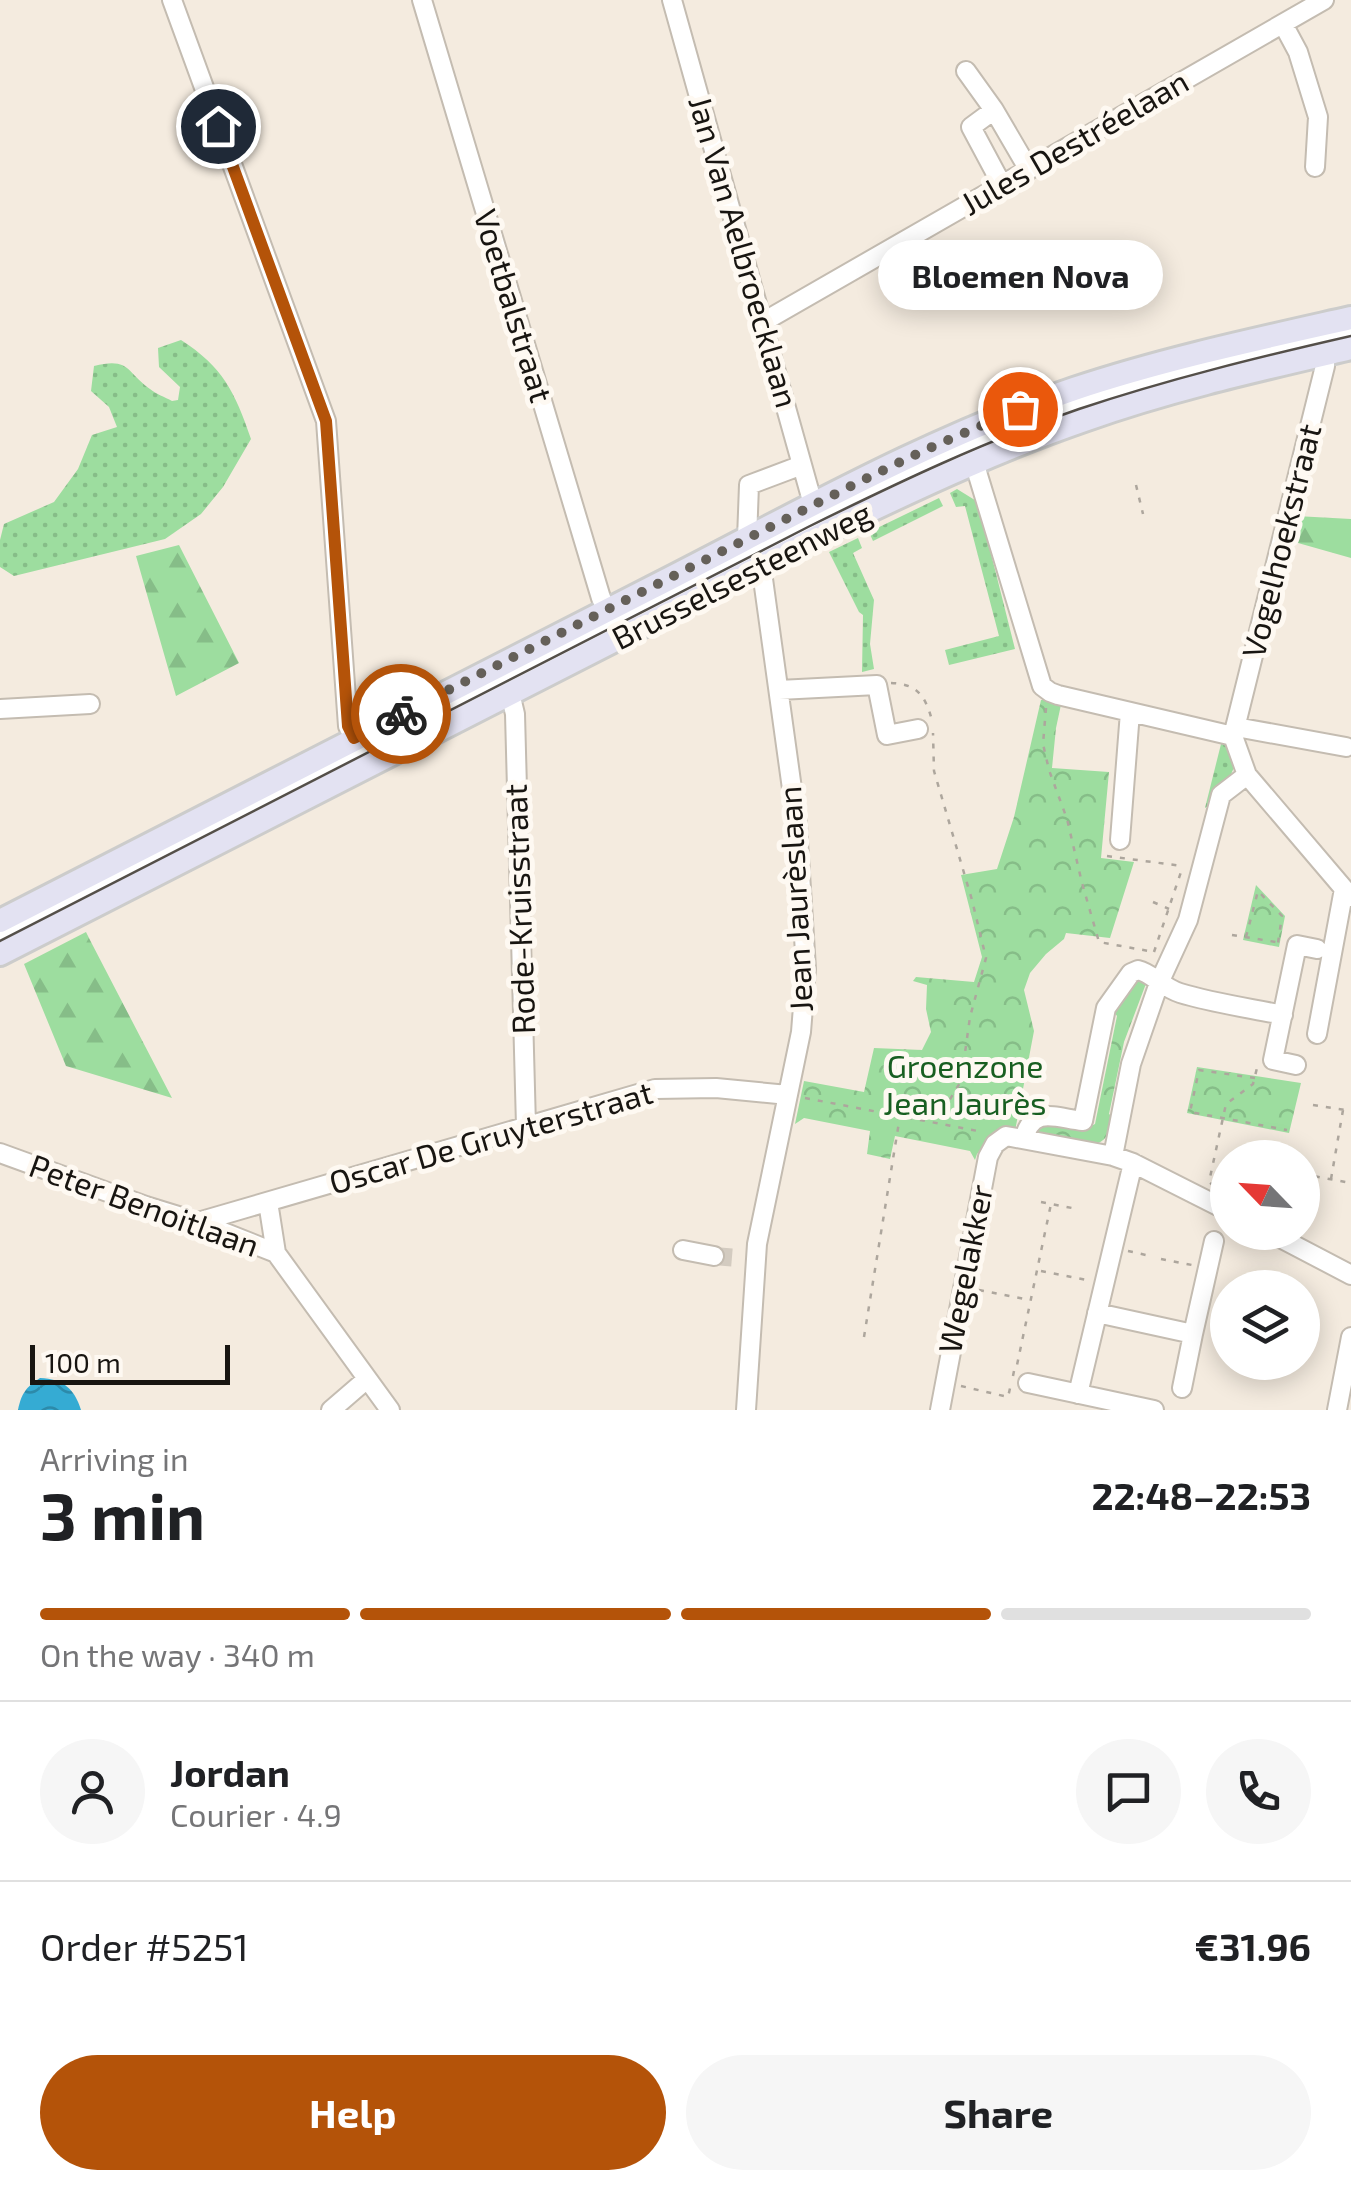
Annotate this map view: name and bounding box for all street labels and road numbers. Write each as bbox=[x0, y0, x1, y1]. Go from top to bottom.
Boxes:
street label: Jules Destréelaan bbox=[954, 61, 1194, 222]
street label: Jan Van Aelbroecklaan bbox=[682, 91, 808, 412]
street label: Voetbalstraat bbox=[468, 204, 562, 406]
street label: Vogelhoekstraat bbox=[1233, 420, 1327, 661]
street label: Brusselsesteenweg bbox=[605, 492, 877, 656]
street label: Rode-Kruisstraat bbox=[495, 783, 541, 1035]
street label: Jean Jaurèslaan bbox=[769, 785, 819, 1013]
street label: Oscar De Gruyterstraat bbox=[324, 1072, 657, 1200]
street label: Peter Benoitlaan bbox=[25, 1145, 265, 1263]
street label: Wegelakker bbox=[929, 1181, 999, 1356]

